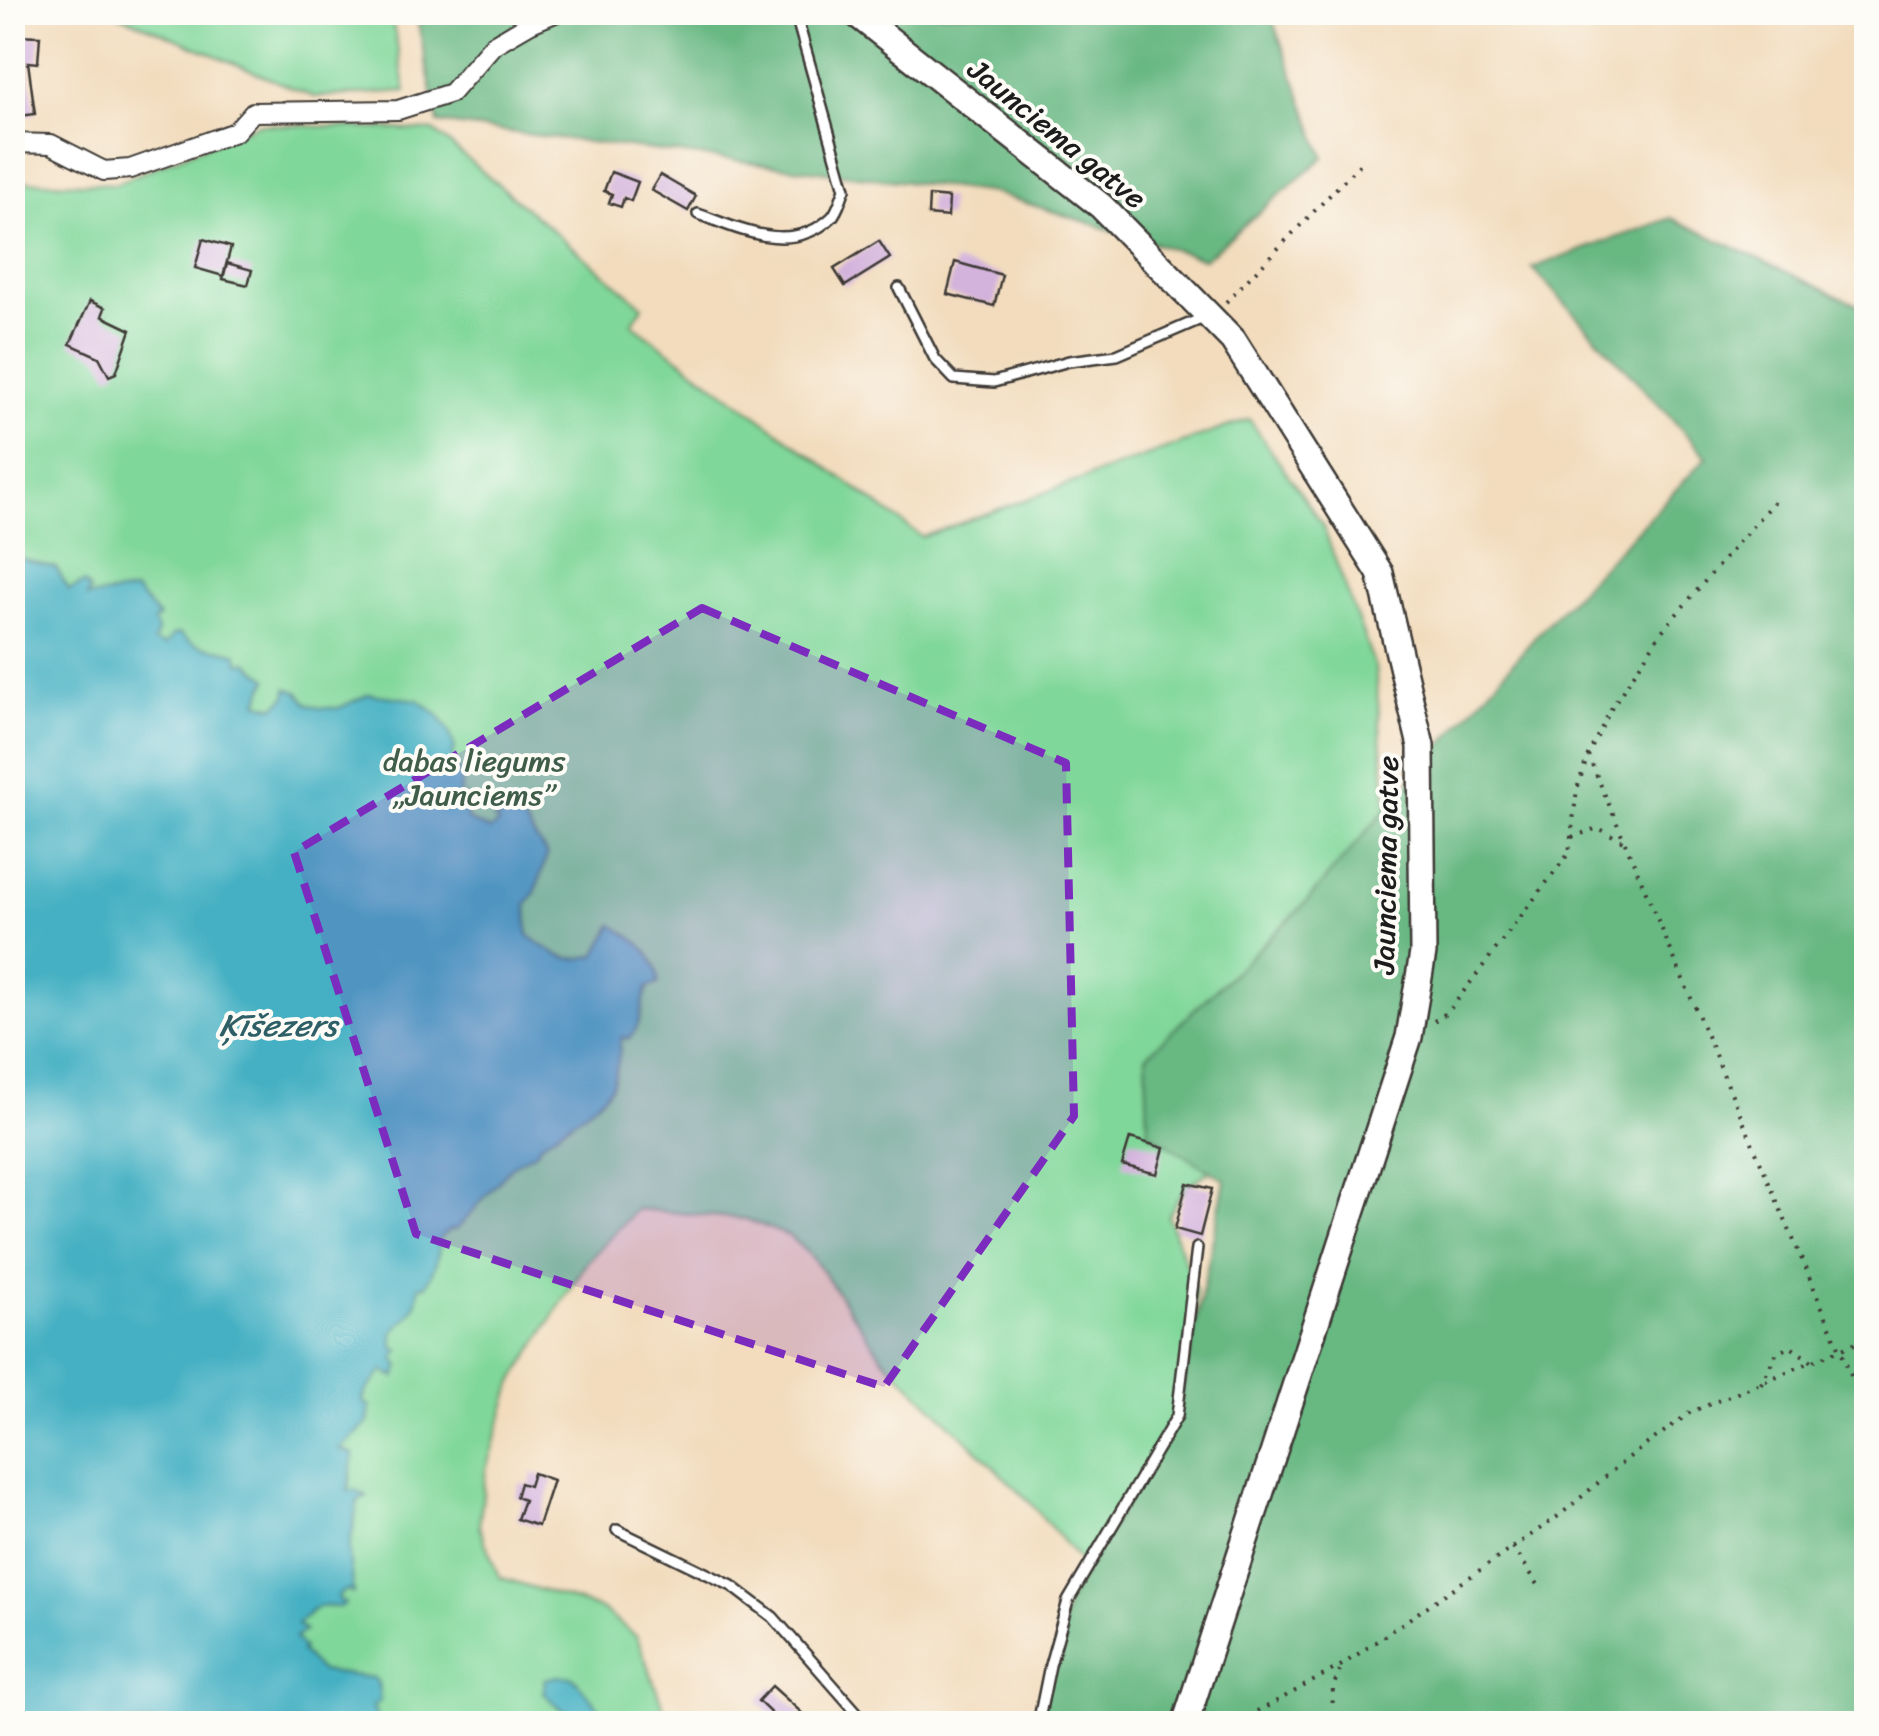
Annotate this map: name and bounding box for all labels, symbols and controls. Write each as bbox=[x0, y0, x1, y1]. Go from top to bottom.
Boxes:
street label: Jaunciema gatve bbox=[954, 44, 1159, 224]
park label: dabas liegums „Jaunciems” bbox=[383, 734, 565, 822]
street label: Jaunciema gatve bbox=[1357, 755, 1415, 976]
water label: Ķīšezers bbox=[219, 997, 341, 1054]

